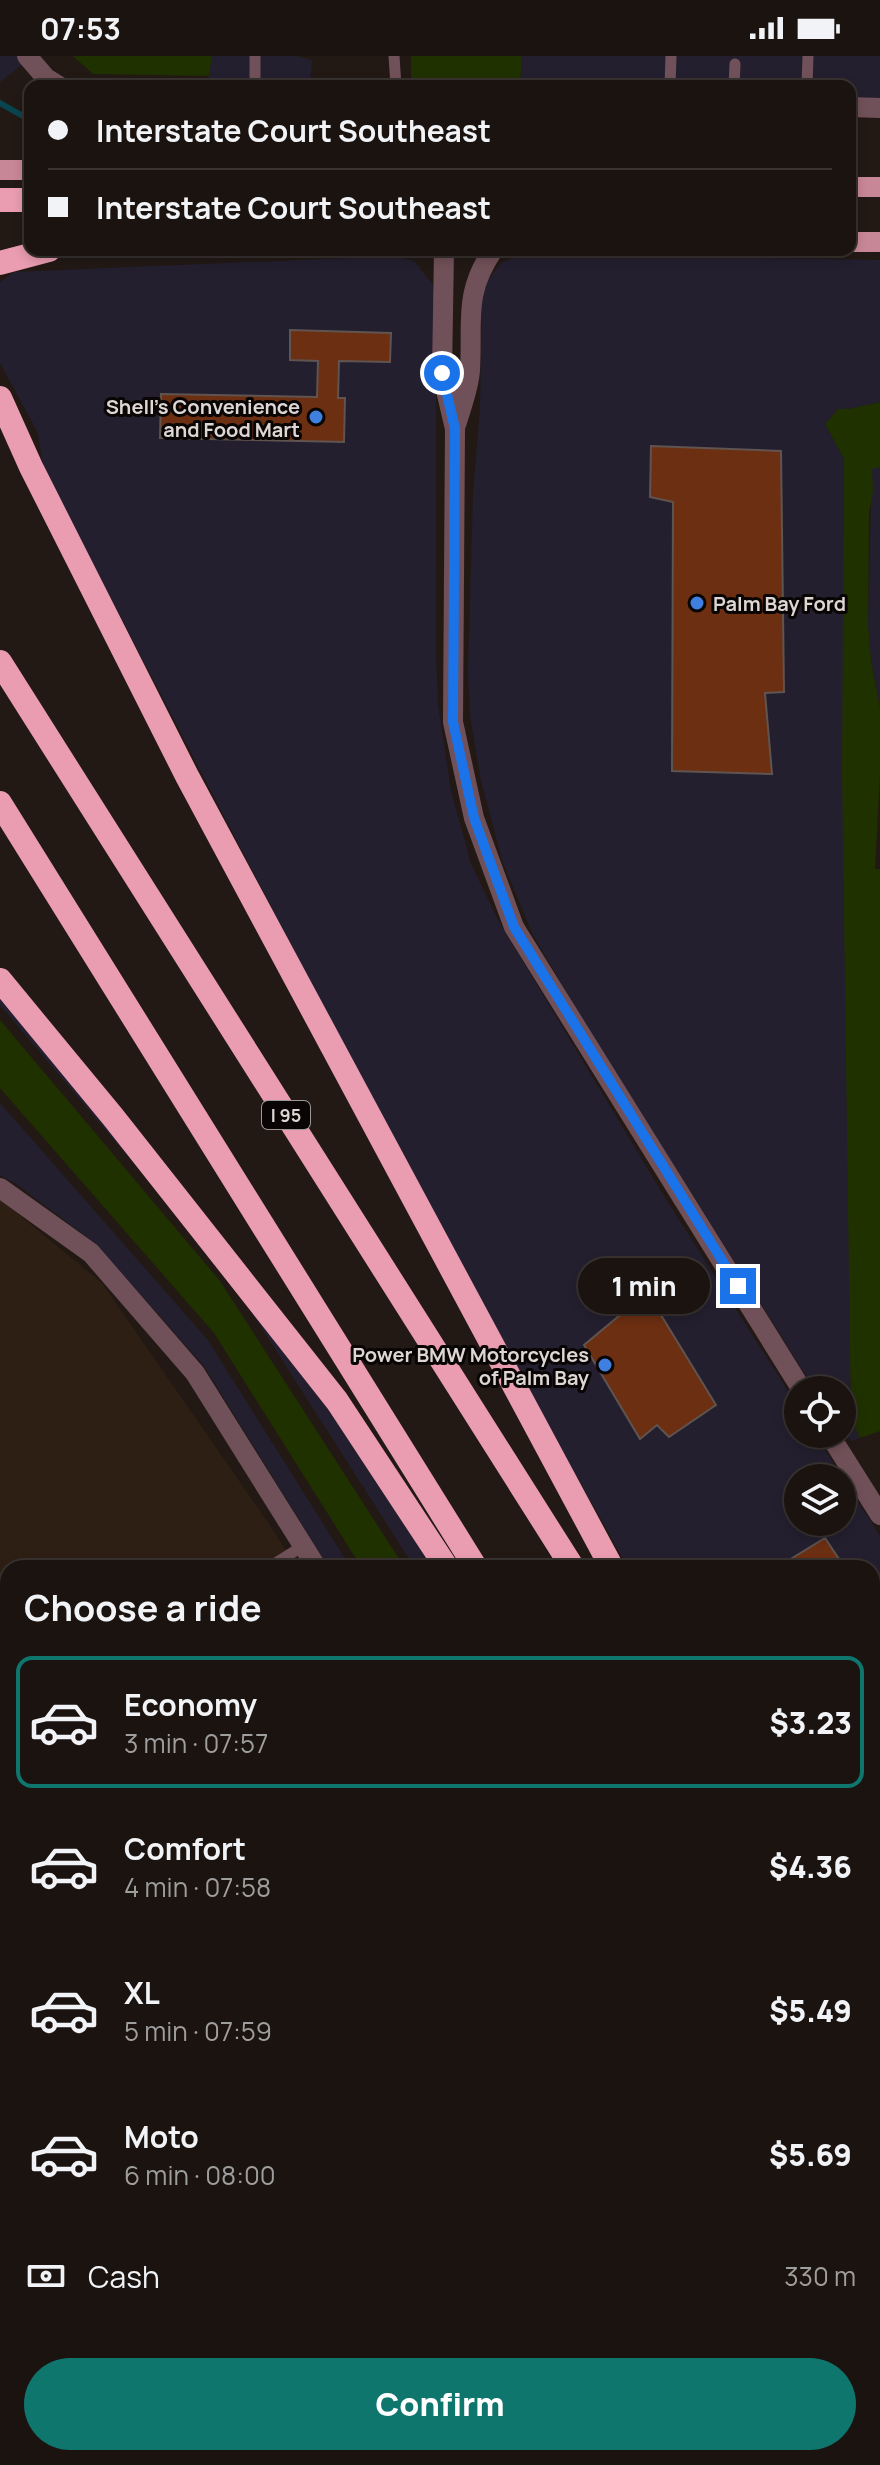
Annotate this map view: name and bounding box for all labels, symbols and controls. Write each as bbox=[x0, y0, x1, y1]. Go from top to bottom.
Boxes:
text: 07:53 bbox=[40, 8, 121, 49]
text: Interstate Court Southeast bbox=[96, 110, 491, 151]
text: Interstate Court Southeast bbox=[96, 187, 491, 228]
route start bbox=[424, 355, 460, 391]
place label: Shell's Convenience and Food Mart bbox=[106, 393, 300, 443]
marker: Shell's Convenience and Food Mart bbox=[307, 408, 325, 426]
place label: Palm Bay Ford bbox=[713, 590, 846, 617]
marker: Palm Bay Ford bbox=[688, 594, 706, 612]
road number: I 95 bbox=[262, 1101, 310, 1129]
callout: 1 min bbox=[578, 1258, 710, 1314]
text: 1 min bbox=[611, 1268, 677, 1304]
route end bbox=[720, 1268, 756, 1304]
place label: Power BMW Motorcycles of Palm Bay bbox=[352, 1341, 590, 1391]
marker: Power BMW Motorcycles of Palm Bay bbox=[596, 1356, 614, 1374]
map controls bbox=[784, 1376, 856, 1536]
button: locate bbox=[784, 1376, 856, 1448]
button: layers bbox=[784, 1464, 856, 1536]
text: Choose a ride bbox=[24, 1583, 262, 1632]
text: Economy bbox=[124, 1684, 257, 1725]
icon: car bbox=[28, 1686, 100, 1758]
text: $3.23 bbox=[770, 1702, 852, 1743]
text: 3 min · 07:57 bbox=[124, 1725, 268, 1761]
text: Comfort bbox=[124, 1828, 246, 1869]
icon: car bbox=[28, 1830, 100, 1902]
text: $4.36 bbox=[769, 1846, 852, 1887]
text: 4 min · 07:58 bbox=[124, 1869, 271, 1905]
text: XL bbox=[124, 1972, 160, 2013]
icon: car bbox=[28, 1974, 100, 2046]
text: $5.49 bbox=[769, 1990, 852, 2031]
text: 5 min · 07:59 bbox=[124, 2013, 272, 2049]
text: Moto bbox=[124, 2116, 199, 2157]
icon: car bbox=[28, 2118, 100, 2190]
text: $5.69 bbox=[769, 2134, 852, 2175]
text: 6 min · 08:00 bbox=[124, 2157, 276, 2193]
icon: cash bbox=[24, 2254, 68, 2298]
text: Cash bbox=[88, 2256, 160, 2297]
text: 330 m bbox=[784, 2258, 856, 2294]
button: Confirm bbox=[24, 2358, 856, 2450]

